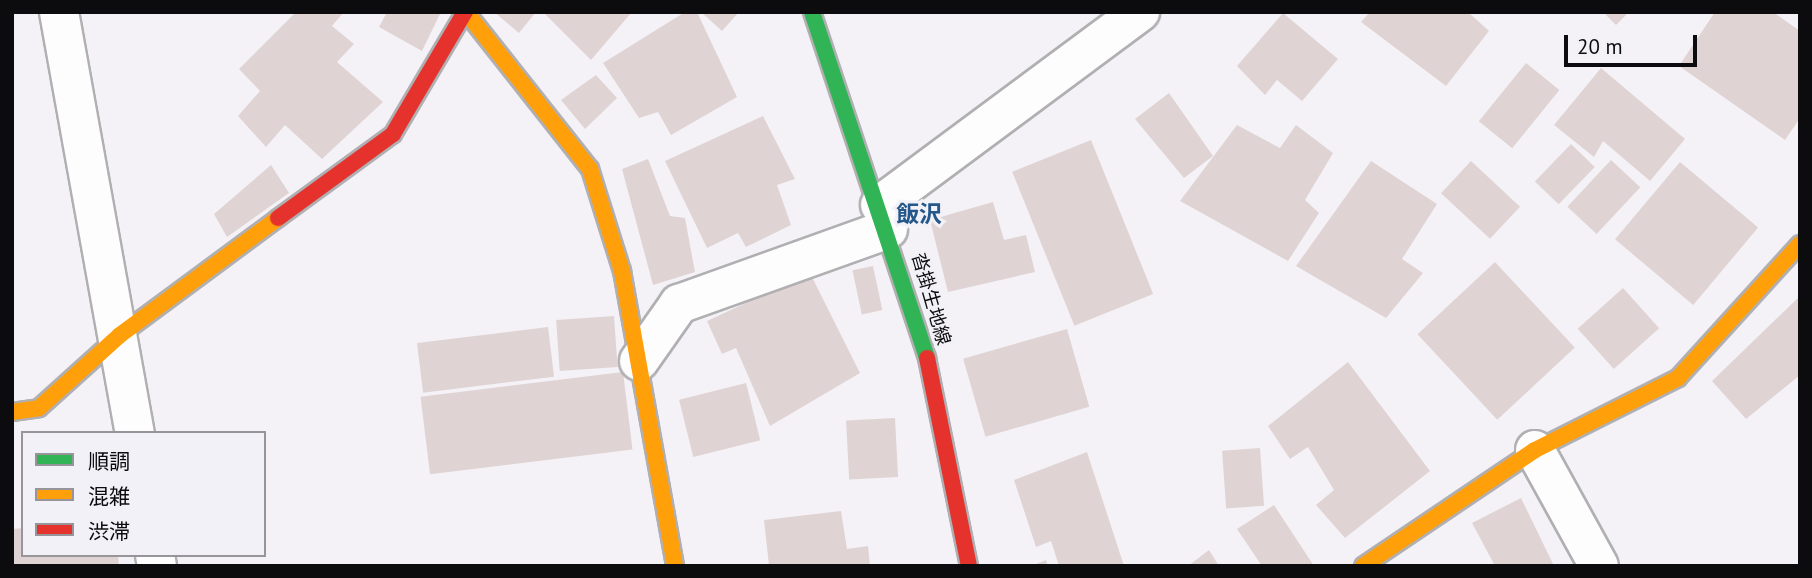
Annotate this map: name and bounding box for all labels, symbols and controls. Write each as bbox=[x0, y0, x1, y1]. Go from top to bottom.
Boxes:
scale bar bbox=[1567, 21, 1700, 65]
text: 20 m bbox=[1577, 33, 1623, 60]
district label: 飯沢 bbox=[896, 200, 942, 228]
street label: 沓掛生地線 bbox=[907, 250, 955, 348]
legend bbox=[21, 431, 266, 557]
text: 順調 bbox=[88, 448, 130, 475]
text: 混雑 bbox=[88, 483, 130, 510]
text: 渋滞 bbox=[88, 518, 130, 545]

